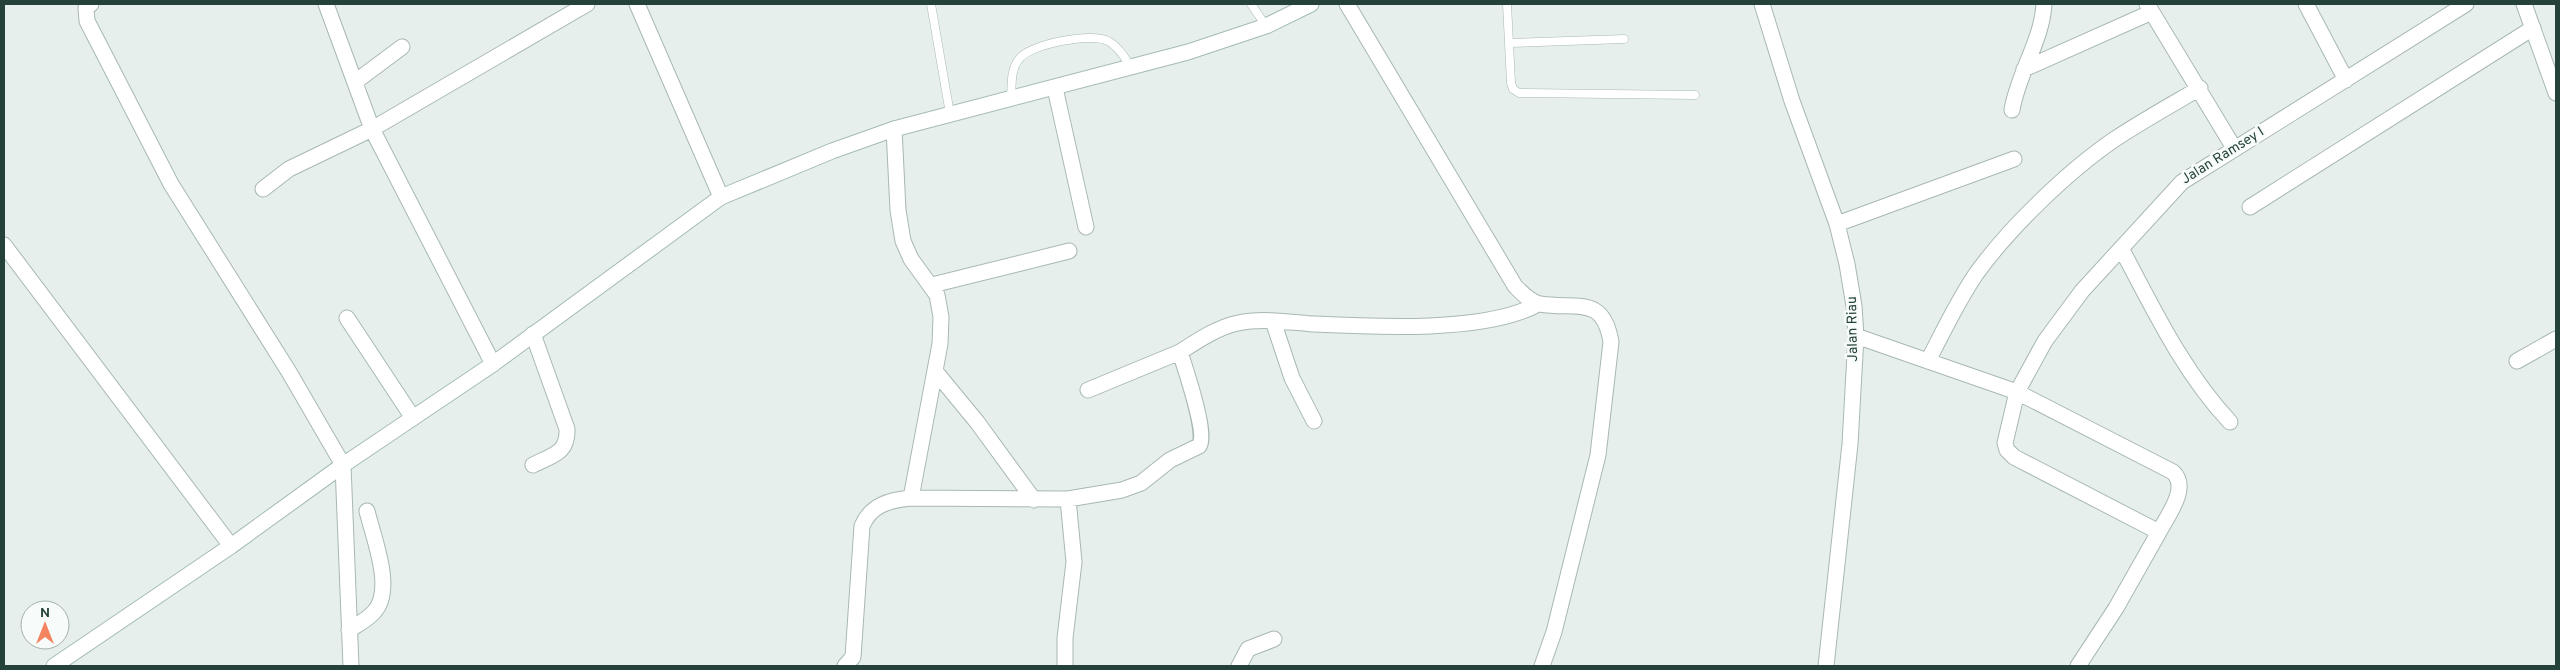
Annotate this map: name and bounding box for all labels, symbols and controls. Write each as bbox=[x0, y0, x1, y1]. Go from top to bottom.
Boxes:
street label: Jalan Ramsey I bbox=[2179, 124, 2267, 188]
street label: Jalan Riau bbox=[1844, 296, 1862, 362]
north arrow bbox=[20, 600, 70, 650]
text: N bbox=[40, 605, 50, 622]

